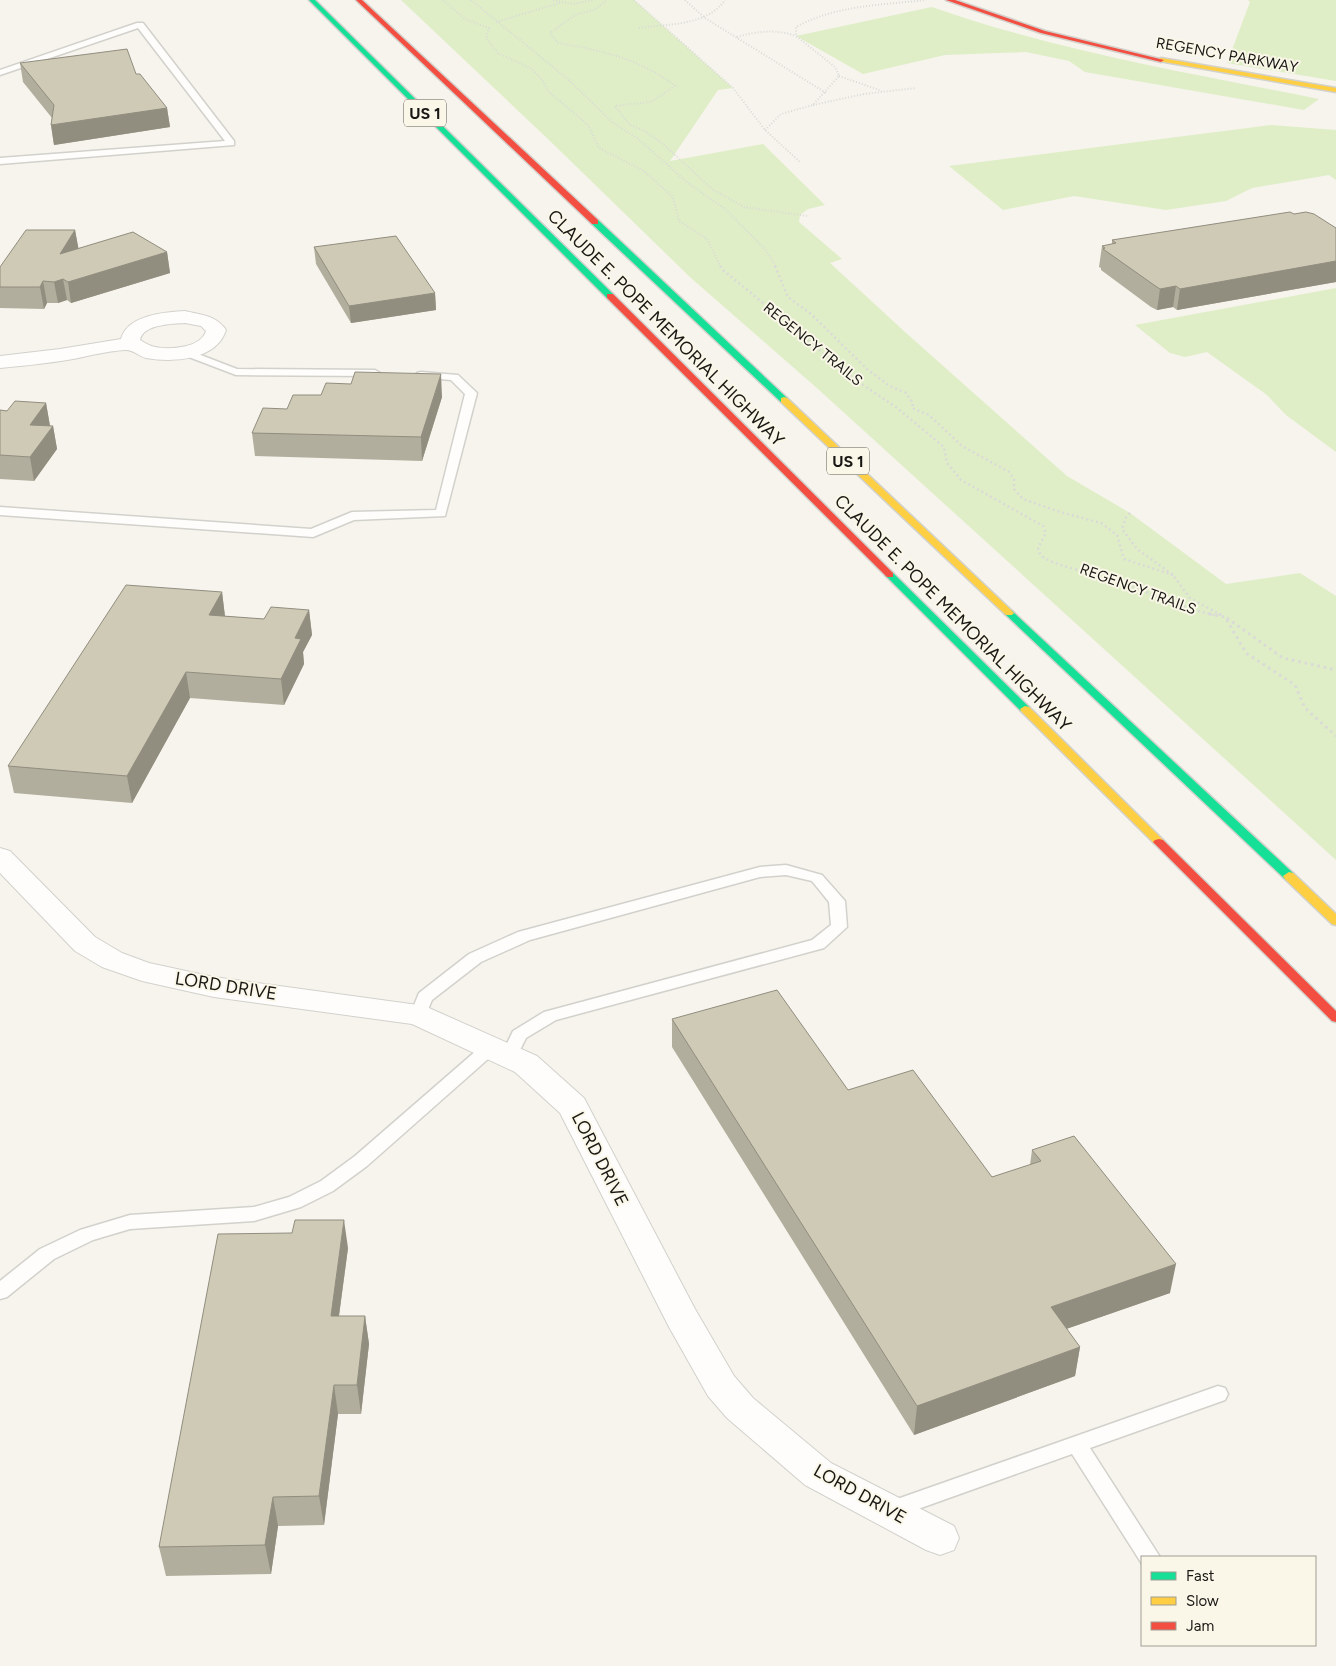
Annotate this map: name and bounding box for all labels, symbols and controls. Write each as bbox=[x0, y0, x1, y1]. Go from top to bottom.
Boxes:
street label: REGENCY PARKWAY bbox=[1154, 34, 1300, 76]
road number: US 1 bbox=[404, 100, 446, 126]
street label: CLAUDE E. POPE MEMORIAL HIGHWAY bbox=[543, 205, 789, 451]
street label: REGENCY TRAILS bbox=[760, 298, 866, 390]
road number: US 1 bbox=[827, 448, 869, 474]
street label: CLAUDE E. POPE MEMORIAL HIGHWAY bbox=[830, 490, 1076, 736]
street label: REGENCY TRAILS bbox=[1077, 560, 1199, 618]
street label: LORD DRIVE bbox=[174, 967, 278, 1005]
street label: LORD DRIVE bbox=[567, 1108, 633, 1210]
street label: LORD DRIVE bbox=[810, 1459, 910, 1529]
legend bbox=[1141, 1556, 1316, 1646]
text: Fast bbox=[1186, 1567, 1215, 1585]
text: Slow bbox=[1186, 1592, 1219, 1610]
text: Jam bbox=[1186, 1617, 1214, 1635]

